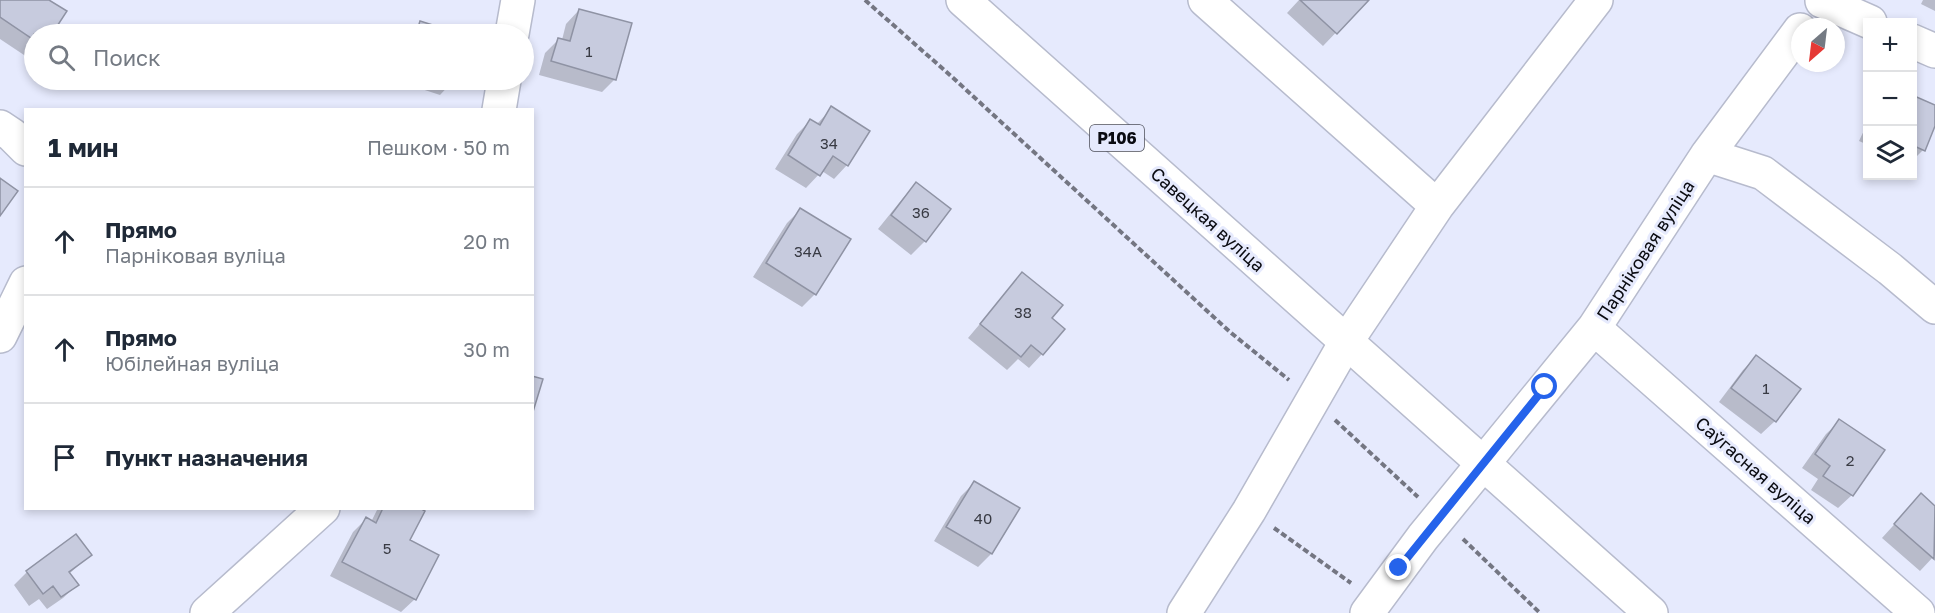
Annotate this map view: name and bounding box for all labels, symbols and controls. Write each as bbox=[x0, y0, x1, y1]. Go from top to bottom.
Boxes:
north arrow bbox=[1791, 18, 1845, 72]
map controls bbox=[1863, 18, 1917, 180]
button: + bbox=[1863, 18, 1917, 72]
search box bbox=[24, 24, 534, 90]
icon: search bbox=[45, 41, 78, 74]
house number: 1 bbox=[585, 42, 593, 60]
text: Поиск bbox=[93, 44, 161, 71]
button: − bbox=[1863, 72, 1917, 126]
road number: Р106 bbox=[1090, 125, 1144, 151]
button: layers bbox=[1863, 126, 1917, 180]
text: 1 мин bbox=[48, 132, 118, 163]
house number: 34 bbox=[820, 134, 838, 152]
text: Пешком · 50 m bbox=[367, 135, 510, 159]
street label: Савецкая вуліца bbox=[1147, 162, 1269, 276]
street label: Парніковая вуліца bbox=[1591, 176, 1699, 324]
house number: 36 bbox=[912, 203, 930, 221]
text: Прямо bbox=[105, 216, 177, 243]
icon: ahead bbox=[48, 225, 81, 258]
text: 20 m bbox=[463, 229, 510, 253]
house number: 34А bbox=[794, 242, 822, 260]
text: Парніковая вуліца bbox=[105, 243, 286, 267]
house number: 38 bbox=[1014, 303, 1032, 321]
text: Прямо bbox=[105, 324, 177, 351]
icon: ahead bbox=[48, 333, 81, 366]
text: 30 m bbox=[463, 337, 510, 361]
text: Юбілейная вуліца bbox=[105, 351, 279, 375]
route start bbox=[1531, 373, 1557, 399]
house number: 1 bbox=[1762, 379, 1770, 397]
street label: Саўгасная вуліца bbox=[1691, 412, 1821, 528]
icon: arrive bbox=[48, 441, 81, 474]
text: Пункт назначения bbox=[105, 444, 308, 471]
house number: 2 bbox=[1846, 451, 1854, 469]
house number: 40 bbox=[974, 509, 992, 527]
house number: 5 bbox=[383, 539, 391, 557]
route end bbox=[1385, 554, 1411, 580]

